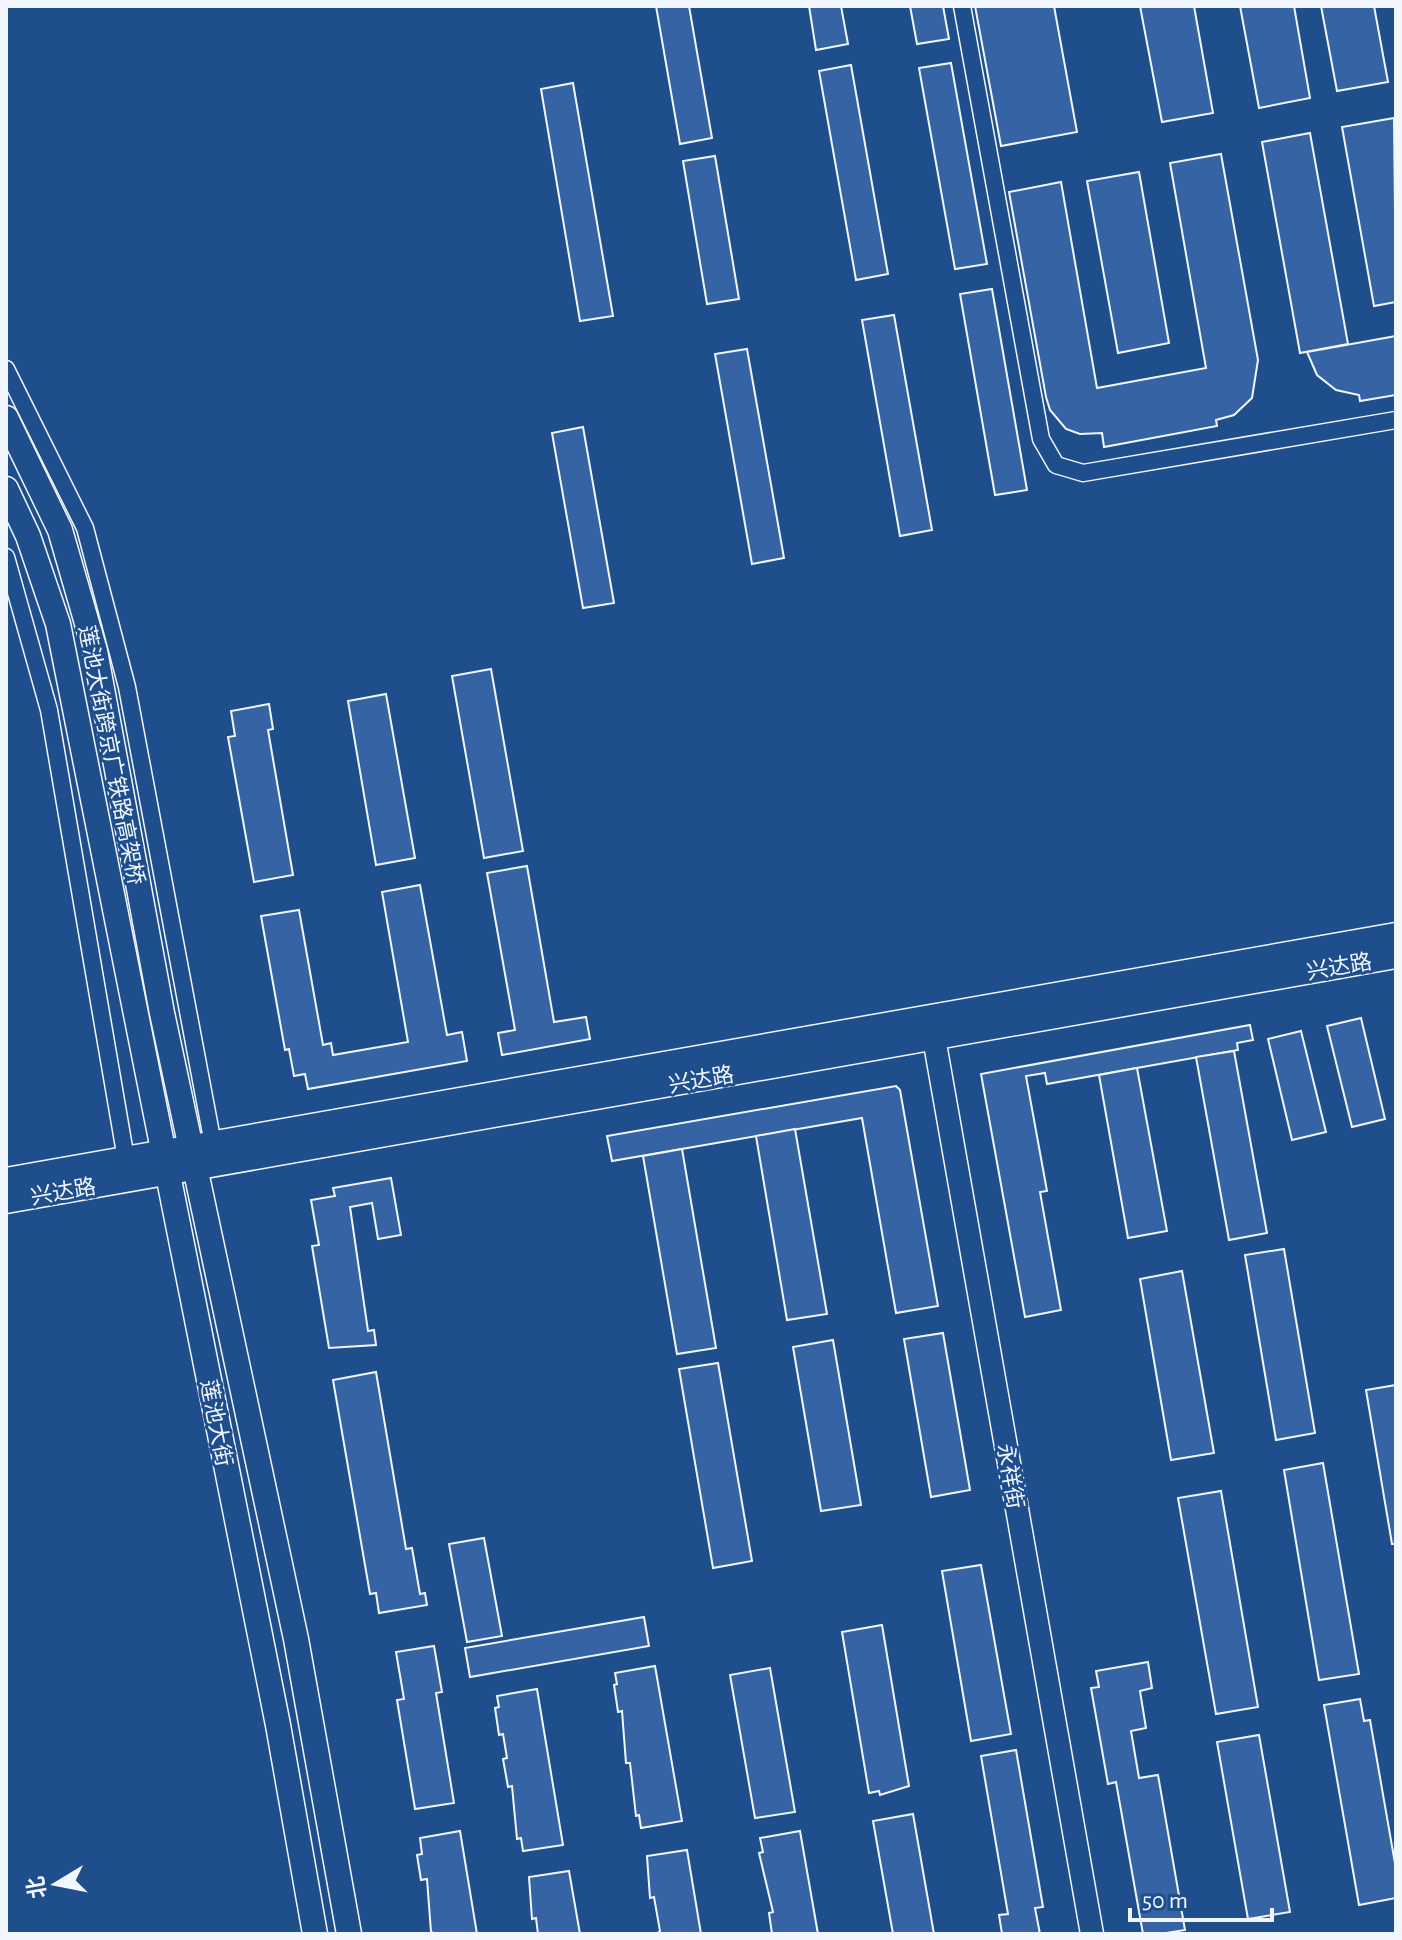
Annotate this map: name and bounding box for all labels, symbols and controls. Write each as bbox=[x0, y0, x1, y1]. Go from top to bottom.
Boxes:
street label: 莲池大街跨京广铁路高架桥 bbox=[75, 623, 148, 887]
street label: 兴达路 bbox=[1305, 949, 1374, 984]
street label: 兴达路 bbox=[667, 1062, 736, 1097]
street label: 兴达路 bbox=[29, 1174, 98, 1209]
street label: 莲池大街 bbox=[197, 1378, 236, 1468]
street label: 永祥街 bbox=[993, 1442, 1028, 1511]
north arrow bbox=[16, 1844, 96, 1924]
scale bar bbox=[1130, 1872, 1272, 1922]
text: 北 bbox=[24, 1875, 50, 1900]
text: 50 m bbox=[1142, 1889, 1188, 1913]

